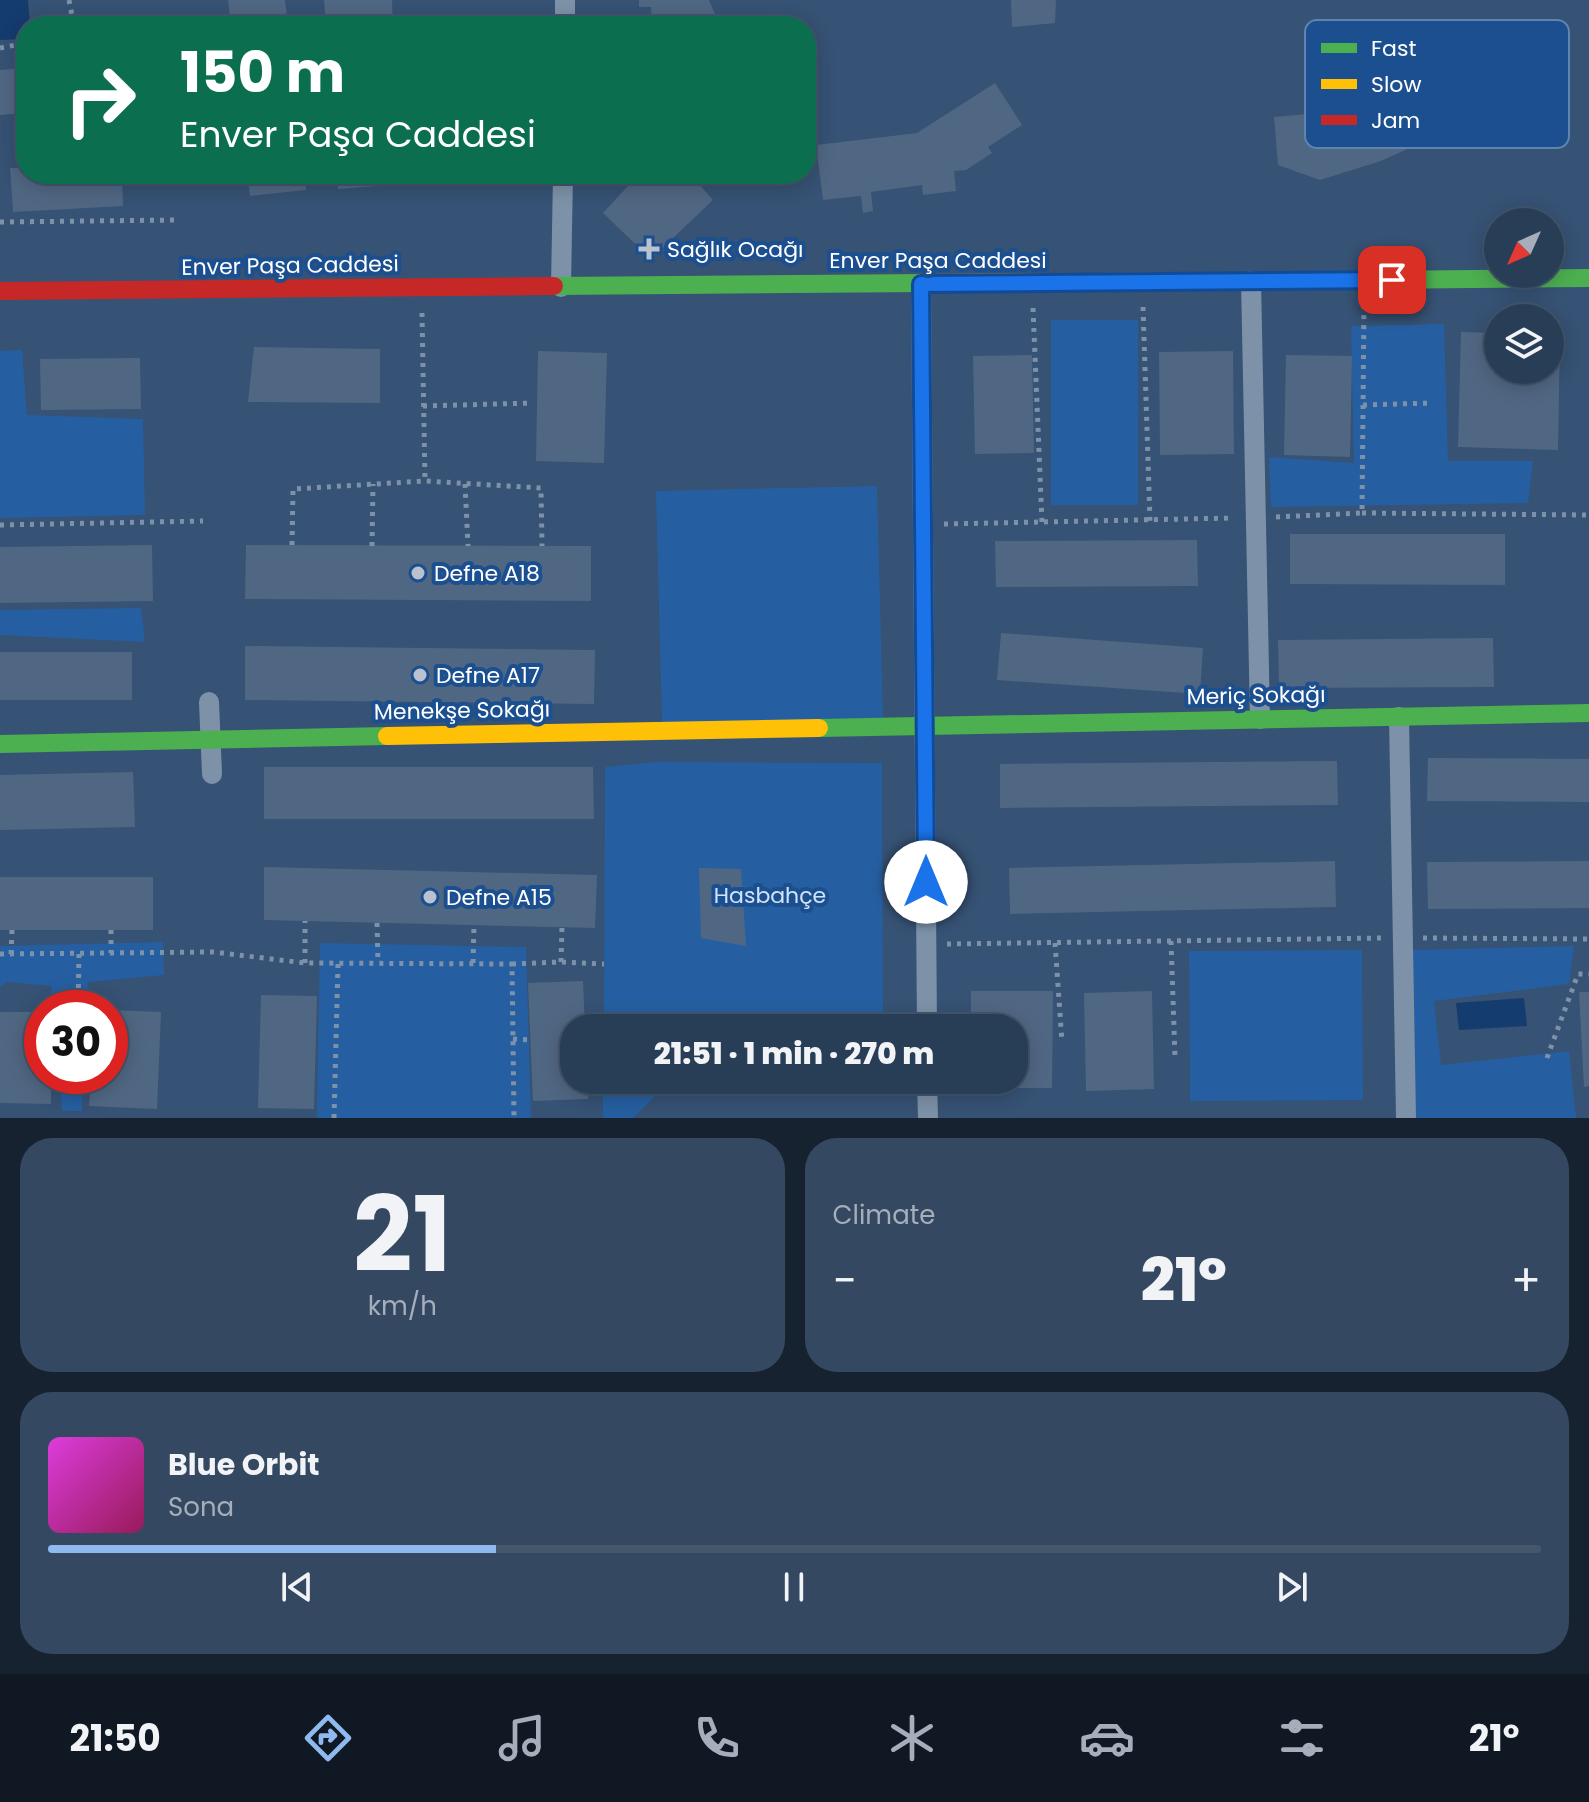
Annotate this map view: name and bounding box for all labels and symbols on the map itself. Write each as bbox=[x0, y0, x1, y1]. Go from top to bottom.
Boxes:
legend bbox=[1305, 20, 1569, 148]
text: Fast bbox=[1371, 33, 1416, 64]
text: Slow bbox=[1371, 69, 1421, 100]
text: Jam bbox=[1371, 105, 1420, 136]
north arrow bbox=[1484, 208, 1564, 288]
place label: Sağlık Ocağı bbox=[667, 234, 804, 265]
marker: Sağlık Ocağı bbox=[638, 238, 660, 260]
street label: Enver Paşa Caddesi bbox=[829, 245, 1047, 276]
pin bbox=[1358, 246, 1426, 314]
street label: Enver Paşa Caddesi bbox=[181, 248, 399, 283]
place label: Defne A18 bbox=[434, 558, 540, 589]
marker: Defne A18 bbox=[409, 564, 427, 582]
place label: Defne A17 bbox=[436, 660, 540, 691]
marker: Defne A17 bbox=[411, 666, 429, 684]
street label: Meriç Sokağı bbox=[1186, 679, 1326, 712]
street label: Menekşe Sokağı bbox=[374, 693, 550, 728]
position arrow bbox=[884, 840, 968, 924]
park label: Hasbahçe bbox=[714, 880, 826, 911]
place label: Defne A15 bbox=[446, 882, 552, 913]
marker: Defne A15 bbox=[421, 888, 439, 906]
speed limit sign: 30 bbox=[24, 990, 128, 1094]

